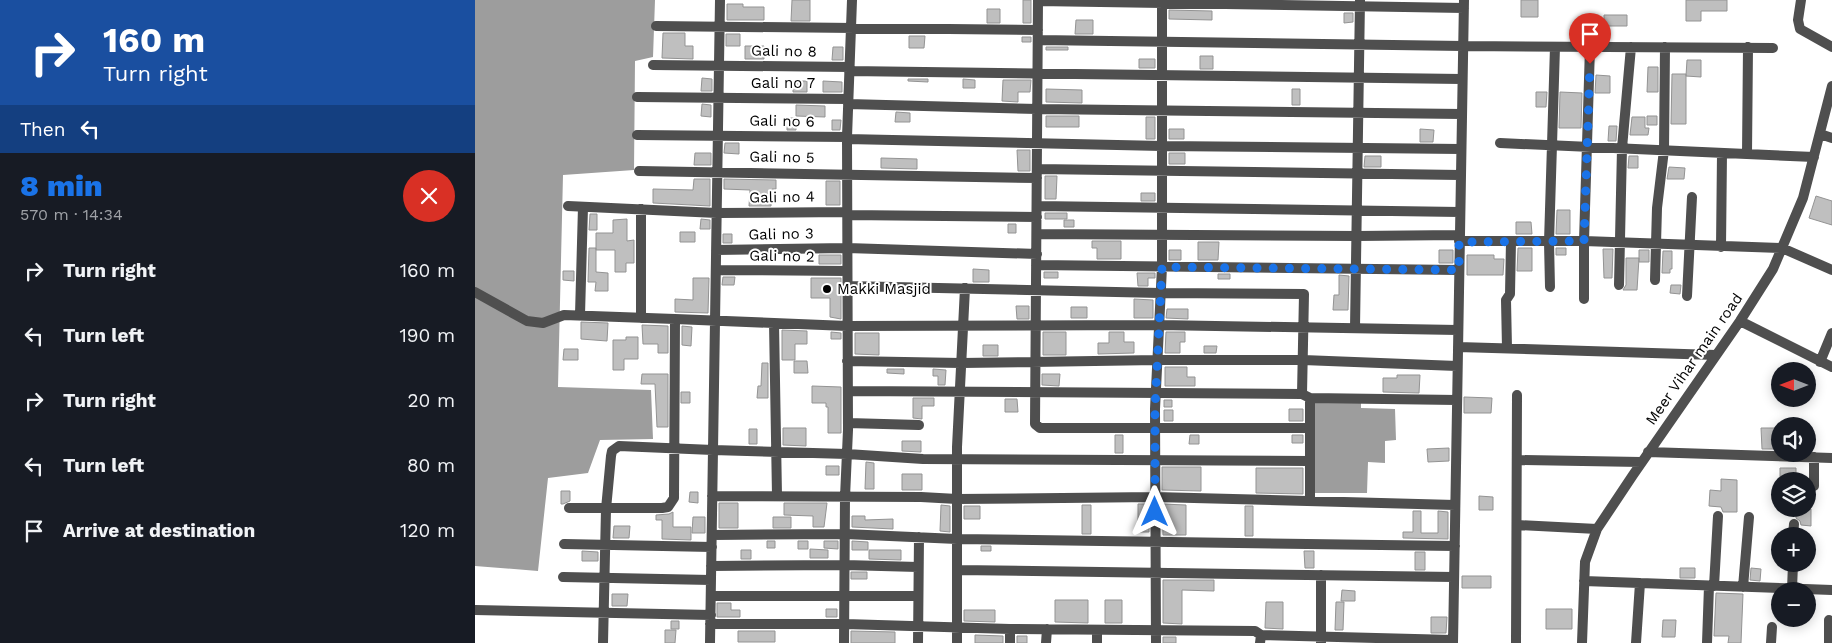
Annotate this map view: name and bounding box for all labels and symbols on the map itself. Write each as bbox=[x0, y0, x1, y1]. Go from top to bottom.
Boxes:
pin bbox=[1569, 13, 1611, 64]
street label: Gali no 8 bbox=[751, 41, 817, 61]
street label: Gali no 7 bbox=[751, 74, 815, 92]
street label: Gali no 6 bbox=[749, 111, 815, 131]
street label: Gali no 5 bbox=[749, 147, 815, 167]
street label: Gali no 4 bbox=[749, 187, 815, 207]
street label: Gali no 3 bbox=[748, 224, 814, 244]
street label: Gali no 2 bbox=[749, 246, 815, 266]
place label: Makki Masjid bbox=[837, 280, 931, 298]
marker: Makki Masjid bbox=[821, 283, 833, 295]
street label: Meer Vihar main road bbox=[1642, 290, 1746, 428]
north arrow bbox=[1771, 362, 1816, 408]
position arrow bbox=[1128, 485, 1180, 537]

